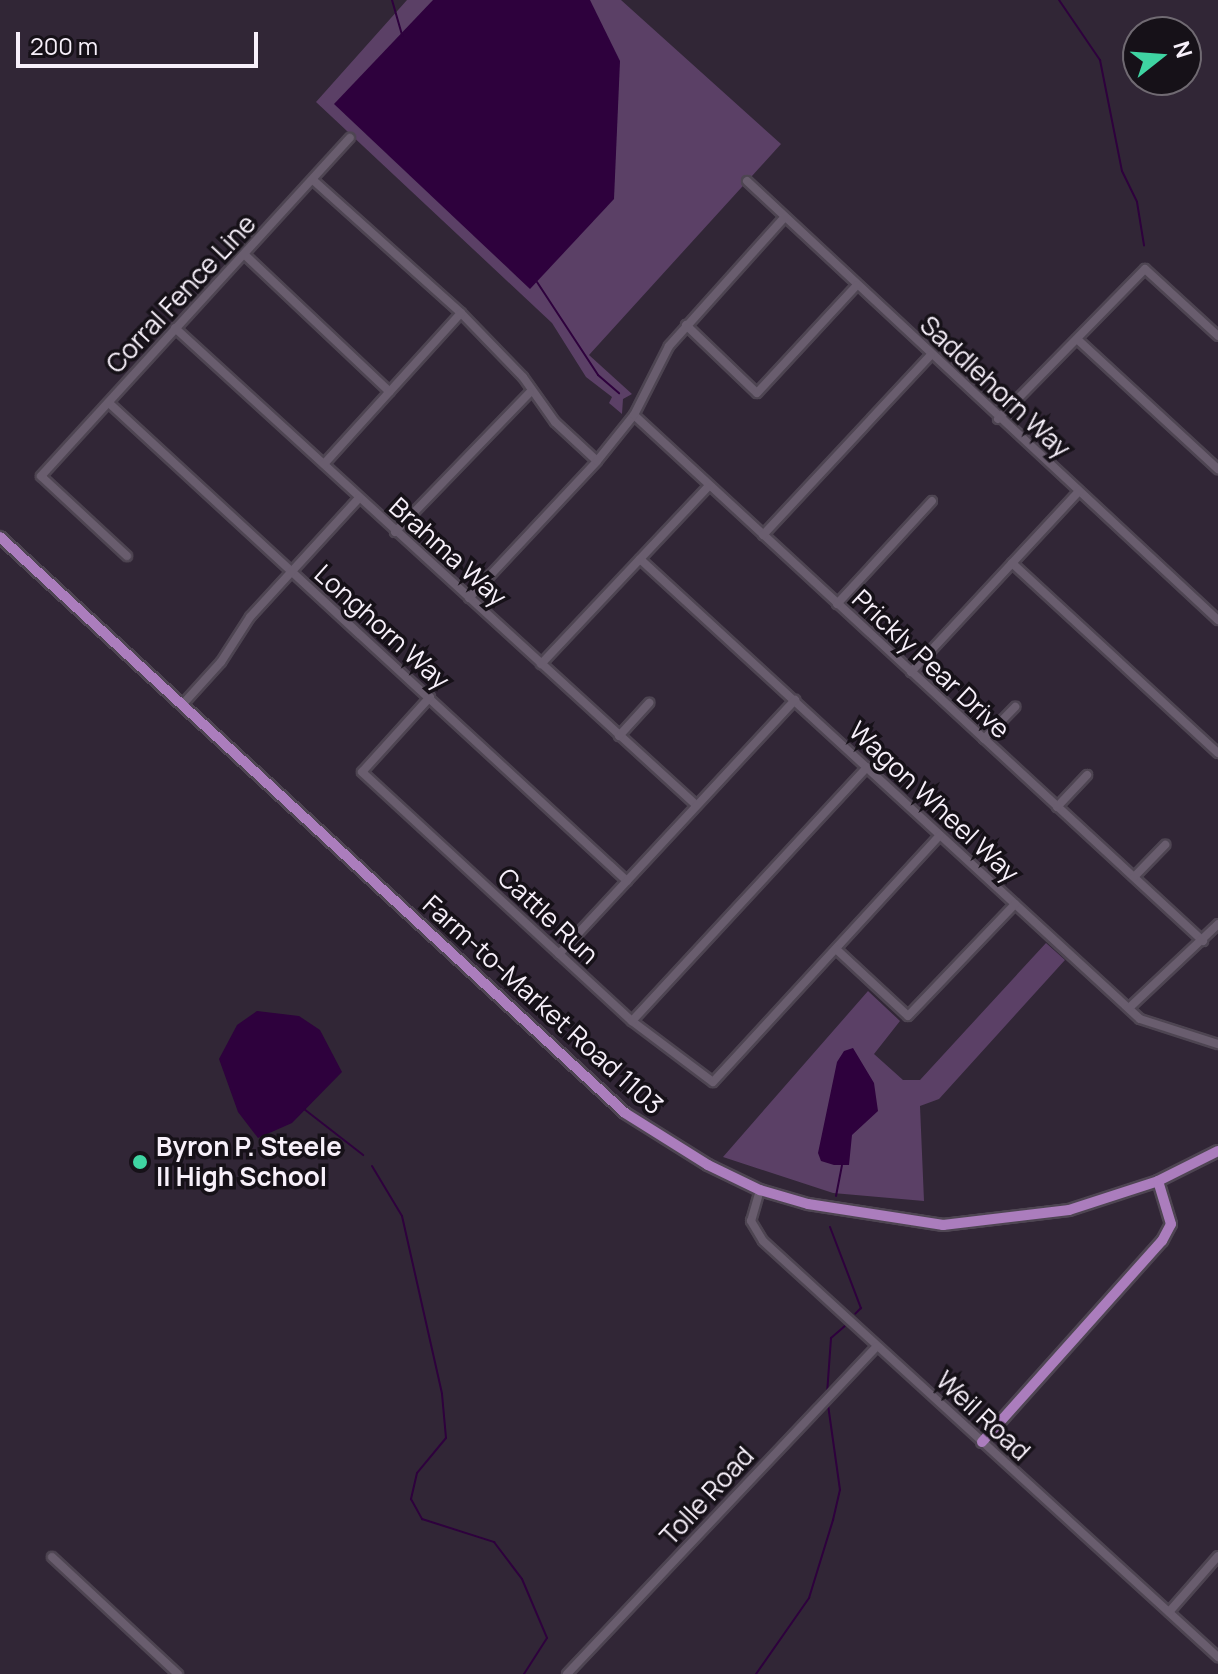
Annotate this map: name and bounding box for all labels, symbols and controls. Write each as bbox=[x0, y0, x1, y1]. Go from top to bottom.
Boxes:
scale bar bbox=[20, 16, 262, 66]
north arrow bbox=[1122, 16, 1202, 96]
text: 200 m bbox=[30, 29, 98, 62]
text: N bbox=[1166, 38, 1200, 61]
street label: Corral Fence Line bbox=[100, 208, 262, 380]
street label: Saddlehorn Way bbox=[913, 309, 1077, 465]
street label: Brahma Way bbox=[383, 491, 513, 613]
street label: Longhorn Way bbox=[308, 558, 456, 696]
street label: Prickly Pear Drive bbox=[846, 583, 1016, 745]
street label: Wagon Wheel Way bbox=[843, 715, 1025, 889]
street label: Cattle Run bbox=[491, 862, 605, 970]
street label: Farm-to-Market Road 1103 bbox=[417, 889, 669, 1121]
place label: Byron P. Steele II High School bbox=[156, 1131, 342, 1192]
marker: Byron P. Steele II High School bbox=[131, 1153, 149, 1171]
street label: Weil Road bbox=[930, 1365, 1036, 1467]
street label: Tolle Road bbox=[654, 1440, 760, 1552]

